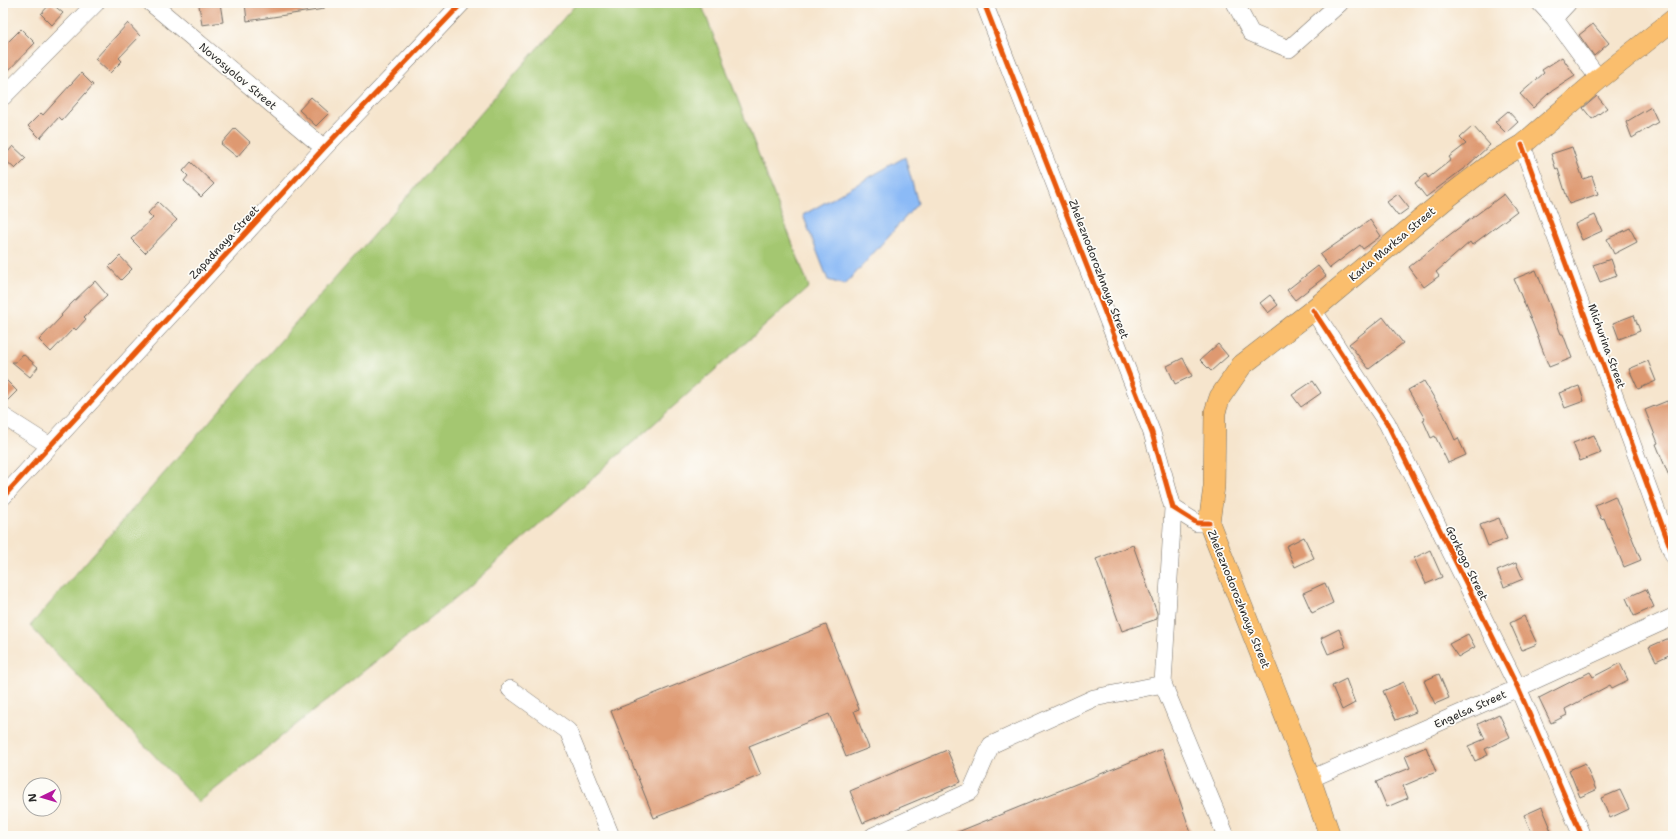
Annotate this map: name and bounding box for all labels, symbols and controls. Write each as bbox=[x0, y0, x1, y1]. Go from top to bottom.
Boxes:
street label: Novosyolov Street bbox=[196, 39, 280, 113]
street label: Zheleznodorozhnaya Street bbox=[1065, 197, 1132, 341]
street label: Zapadnaya Street bbox=[186, 202, 263, 282]
street label: Karla Marksa Street bbox=[1346, 204, 1439, 285]
street label: Michurina Street bbox=[1584, 302, 1629, 391]
street label: Gorkogo Street bbox=[1442, 523, 1491, 603]
street label: Zheleznodorozhnaya Street bbox=[1204, 528, 1273, 671]
street label: Engelsa Street bbox=[1432, 687, 1509, 732]
north arrow bbox=[22, 777, 62, 817]
text: N bbox=[25, 793, 40, 803]

